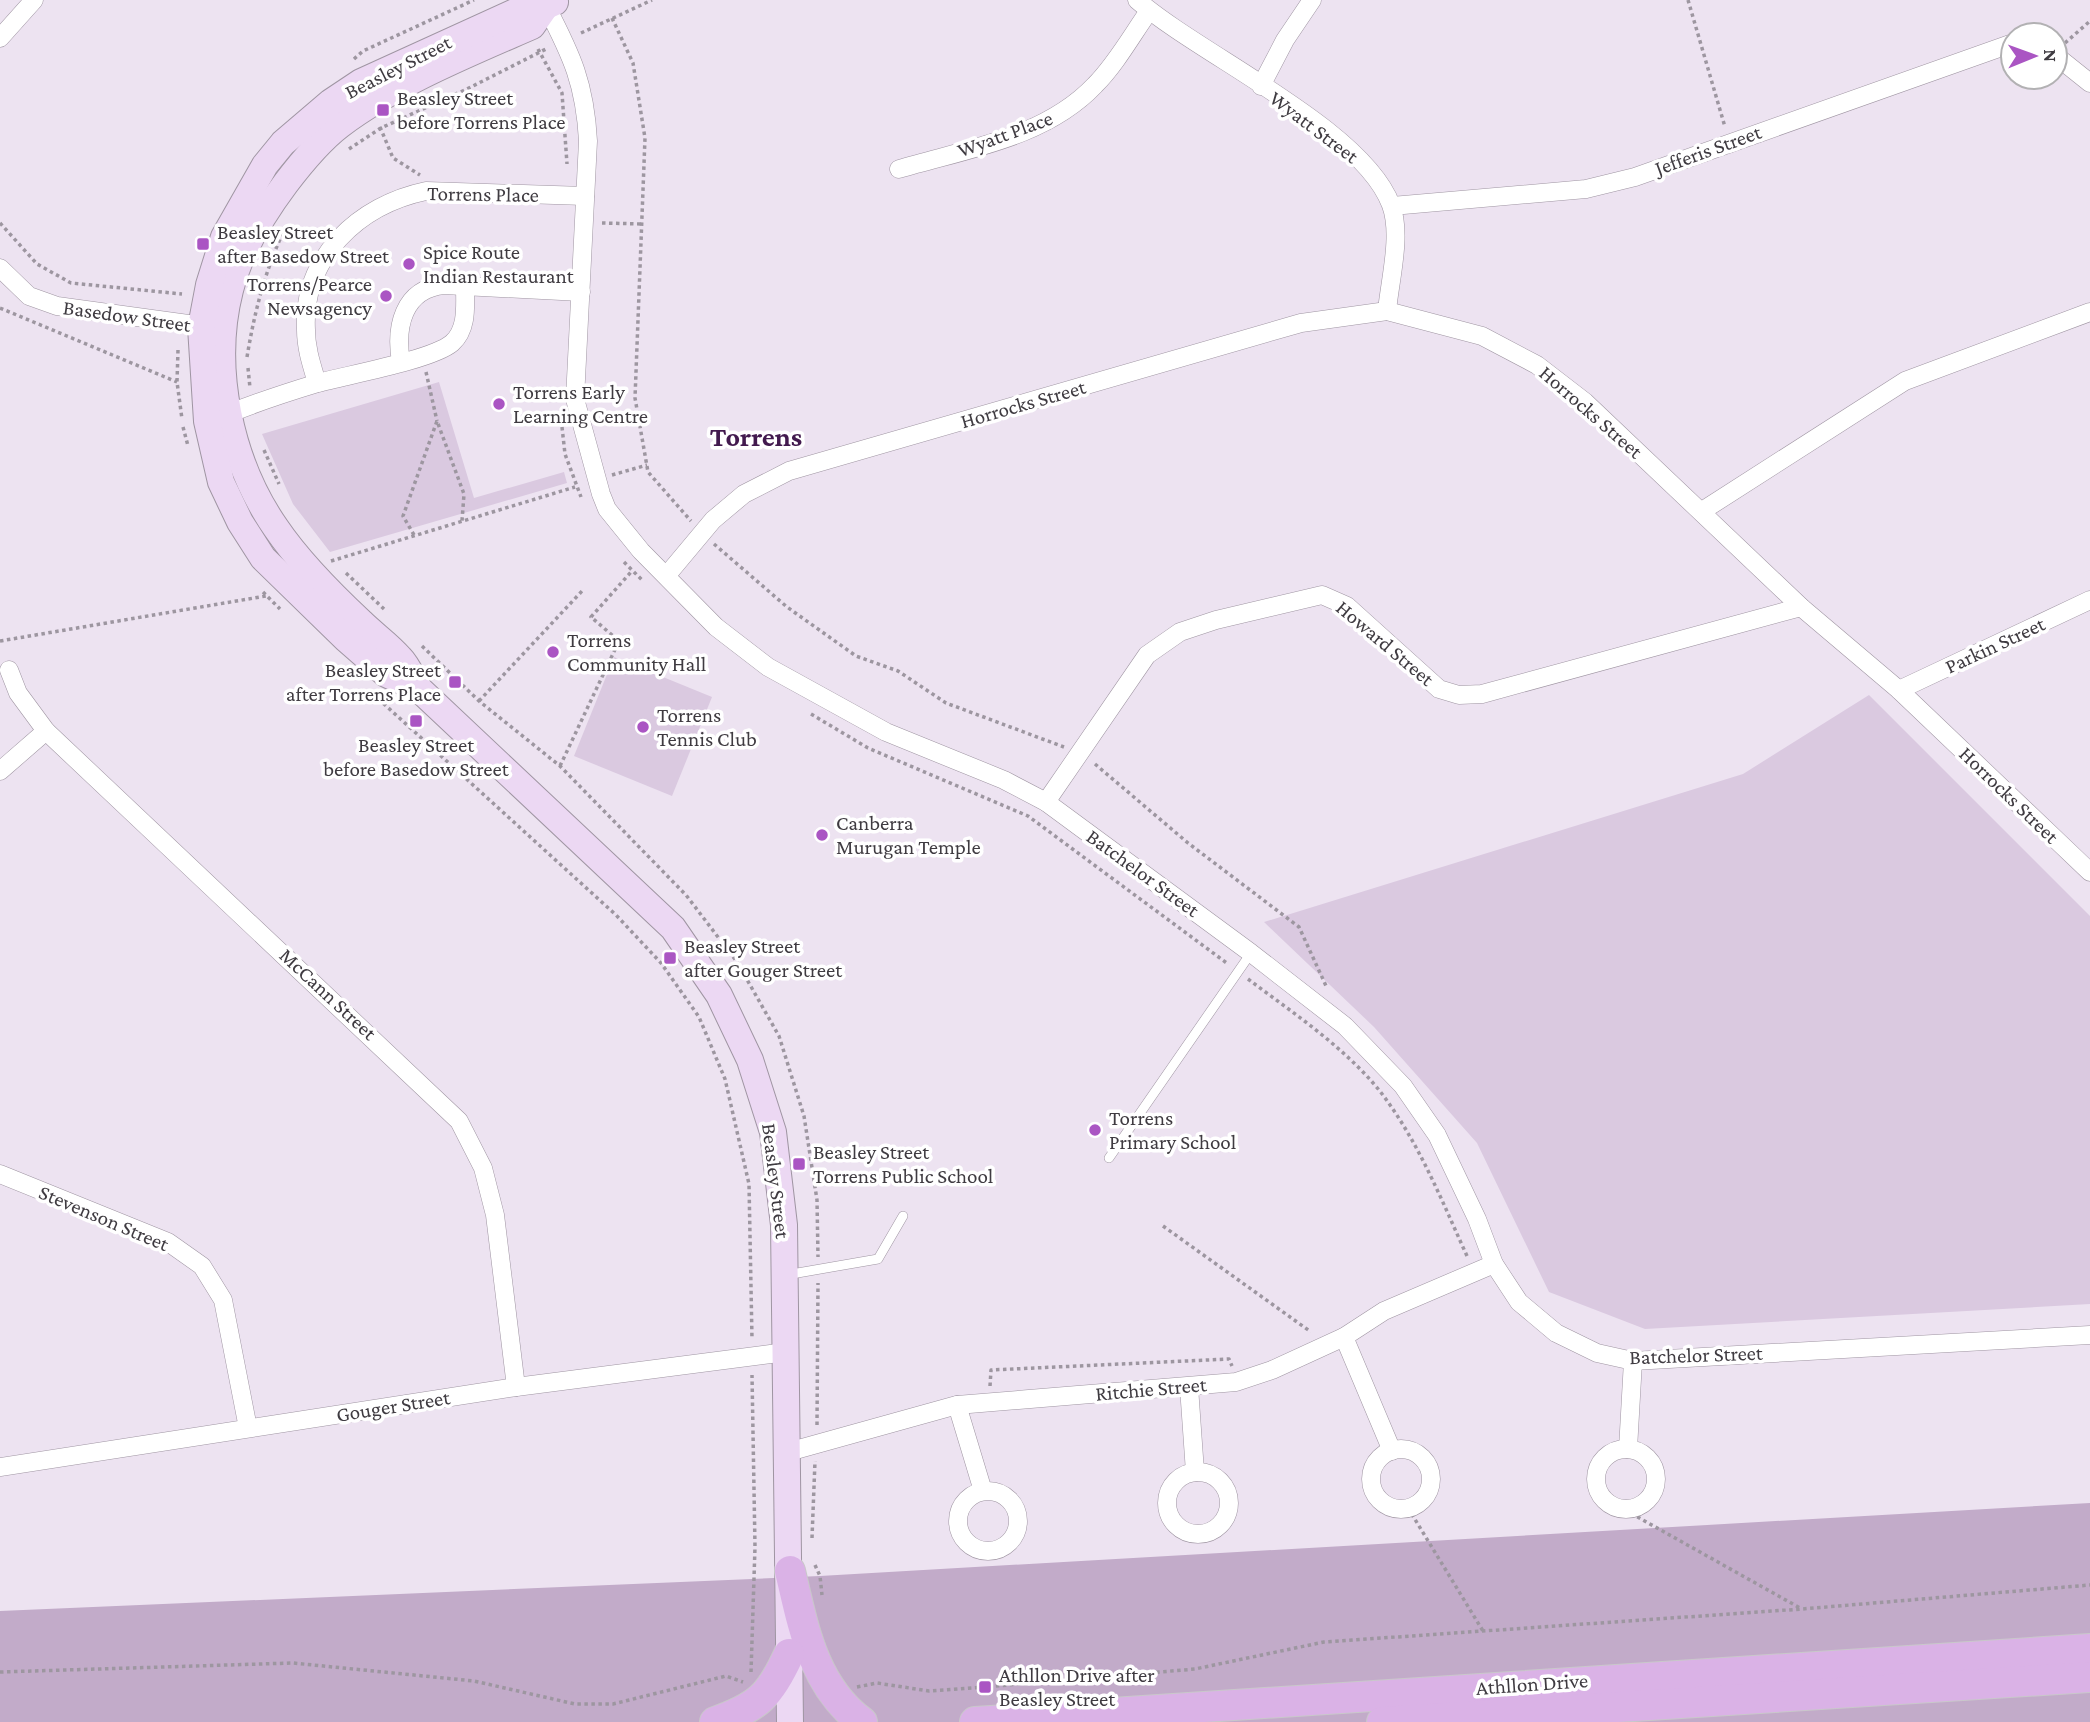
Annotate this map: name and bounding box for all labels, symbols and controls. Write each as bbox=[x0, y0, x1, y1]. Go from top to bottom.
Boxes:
north arrow bbox=[1999, 21, 2069, 91]
street label: Beasley Street bbox=[341, 29, 456, 104]
text: N bbox=[2040, 49, 2061, 62]
place label: Beasley Street before Torrens Place bbox=[397, 86, 566, 134]
street label: Wyatt Street bbox=[1265, 86, 1364, 169]
marker: Beasley Street before Torrens Place bbox=[375, 102, 391, 118]
street label: Wyatt Place bbox=[954, 106, 1056, 162]
street label: Jefferis Street bbox=[1650, 119, 1765, 181]
street label: Torrens Place bbox=[427, 181, 539, 207]
place label: Beasley Street after Basedow Street bbox=[217, 220, 390, 268]
marker: Beasley Street after Basedow Street bbox=[195, 236, 211, 252]
place label: Spice Route Indian Restaurant bbox=[423, 240, 575, 288]
marker: Spice Route Indian Restaurant bbox=[401, 256, 417, 272]
place label: Torrens/Pearce Newsagency bbox=[247, 272, 372, 320]
marker: Torrens/Pearce Newsagency bbox=[378, 288, 394, 304]
street label: Basedow Street bbox=[62, 295, 193, 337]
street label: Horrocks Street bbox=[1534, 361, 1648, 464]
street label: Horrocks Street bbox=[958, 374, 1089, 433]
place label: Torrens Early Learning Centre bbox=[513, 380, 648, 428]
marker: Torrens Early Learning Centre bbox=[491, 396, 507, 412]
district label: Torrens bbox=[710, 421, 802, 452]
street label: Howard Street bbox=[1331, 595, 1440, 692]
street label: Parkin Street bbox=[1941, 611, 2050, 679]
place label: Torrens Community Hall bbox=[567, 628, 706, 676]
marker: Torrens Community Hall bbox=[545, 644, 561, 660]
place label: Beasley Street after Torrens Place bbox=[286, 658, 442, 706]
marker: Beasley Street after Torrens Place bbox=[447, 674, 463, 690]
place label: Torrens Tennis Club bbox=[657, 703, 757, 751]
marker: Beasley Street before Basedow Street bbox=[408, 713, 424, 729]
marker: Torrens Tennis Club bbox=[635, 719, 651, 735]
place label: Beasley Street before Basedow Street bbox=[323, 733, 510, 781]
street label: Horrocks Street bbox=[1954, 742, 2064, 849]
place label: Canberra Murugan Temple bbox=[836, 811, 981, 859]
street label: Batchelor Street bbox=[1082, 824, 1205, 923]
marker: Canberra Murugan Temple bbox=[814, 827, 830, 843]
place label: Beasley Street after Gouger Street bbox=[684, 934, 843, 982]
street label: McCann Street bbox=[275, 943, 382, 1046]
marker: Beasley Street after Gouger Street bbox=[662, 950, 678, 966]
place label: Torrens Primary School bbox=[1109, 1106, 1236, 1154]
street label: Beasley Street bbox=[757, 1122, 795, 1241]
marker: Torrens Primary School bbox=[1087, 1122, 1103, 1138]
place label: Beasley Street Torrens Public School bbox=[813, 1140, 993, 1188]
marker: Beasley Street Torrens Public School bbox=[791, 1156, 807, 1172]
street label: Stevenson Street bbox=[35, 1180, 174, 1257]
street label: Batchelor Street bbox=[1629, 1341, 1764, 1369]
street label: Ritchie Street bbox=[1094, 1372, 1209, 1406]
street label: Gouger Street bbox=[334, 1385, 453, 1427]
place label: Athllon Drive after Beasley Street bbox=[999, 1663, 1155, 1711]
street label: Athllon Drive bbox=[1475, 1668, 1589, 1700]
marker: Athllon Drive after Beasley Street bbox=[977, 1679, 993, 1695]

